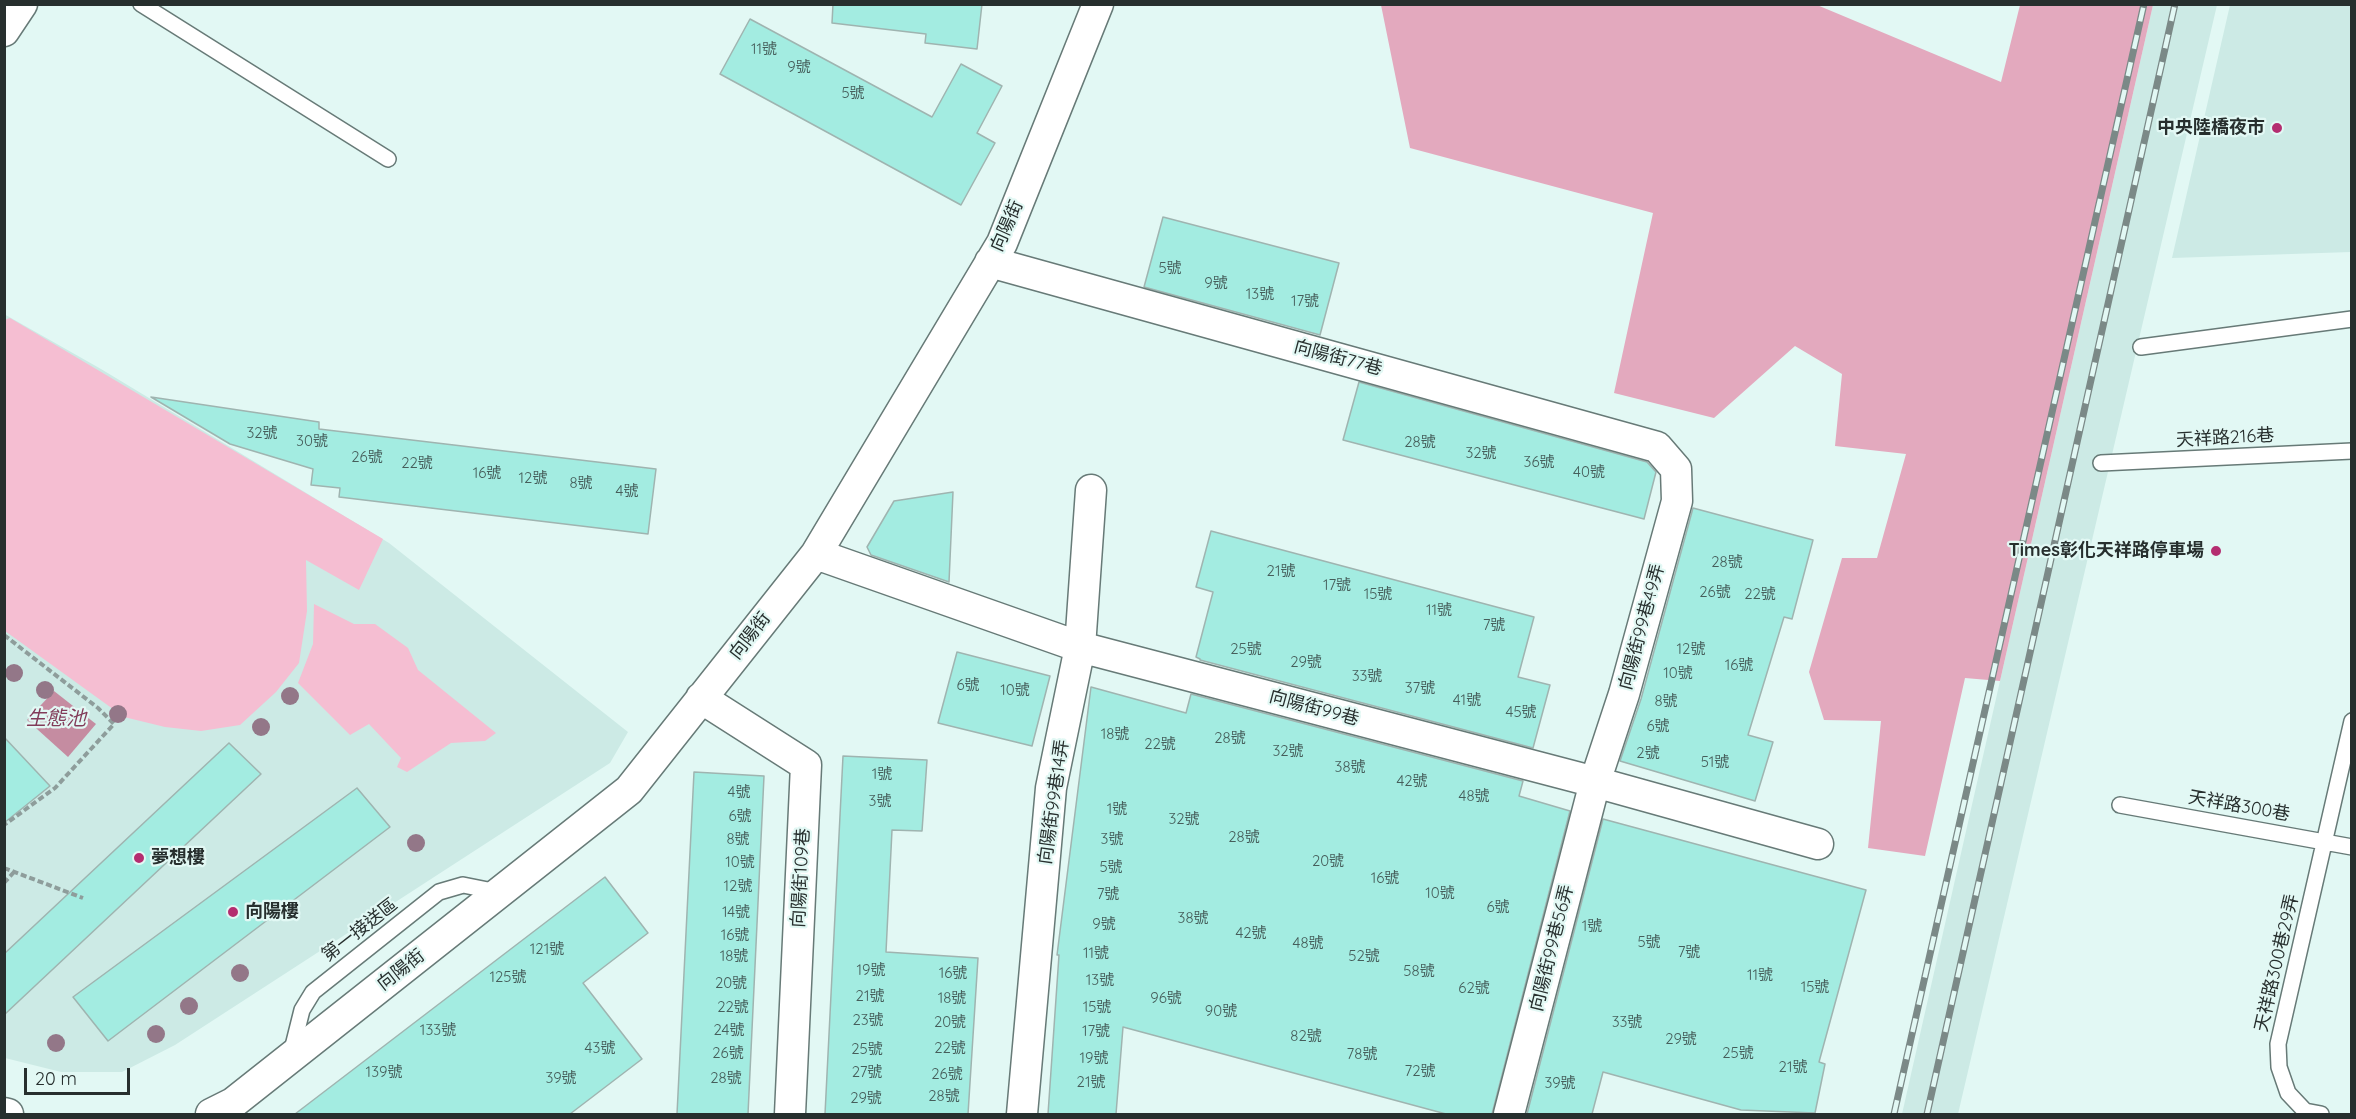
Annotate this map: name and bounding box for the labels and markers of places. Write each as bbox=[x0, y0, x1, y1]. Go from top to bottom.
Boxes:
place label: 中央陸橋夜市 bbox=[2157, 117, 2265, 139]
marker: 中央陸橋夜市 bbox=[2270, 121, 2284, 135]
place label: Times彰化天祥路停車場 bbox=[2009, 540, 2204, 562]
marker: Times彰化天祥路停車場 bbox=[2209, 544, 2223, 558]
place label: 夢想樓 bbox=[151, 847, 205, 869]
marker: 夢想樓 bbox=[132, 851, 146, 865]
place label: 向陽樓 bbox=[245, 901, 299, 923]
marker: 向陽樓 bbox=[226, 905, 240, 919]

